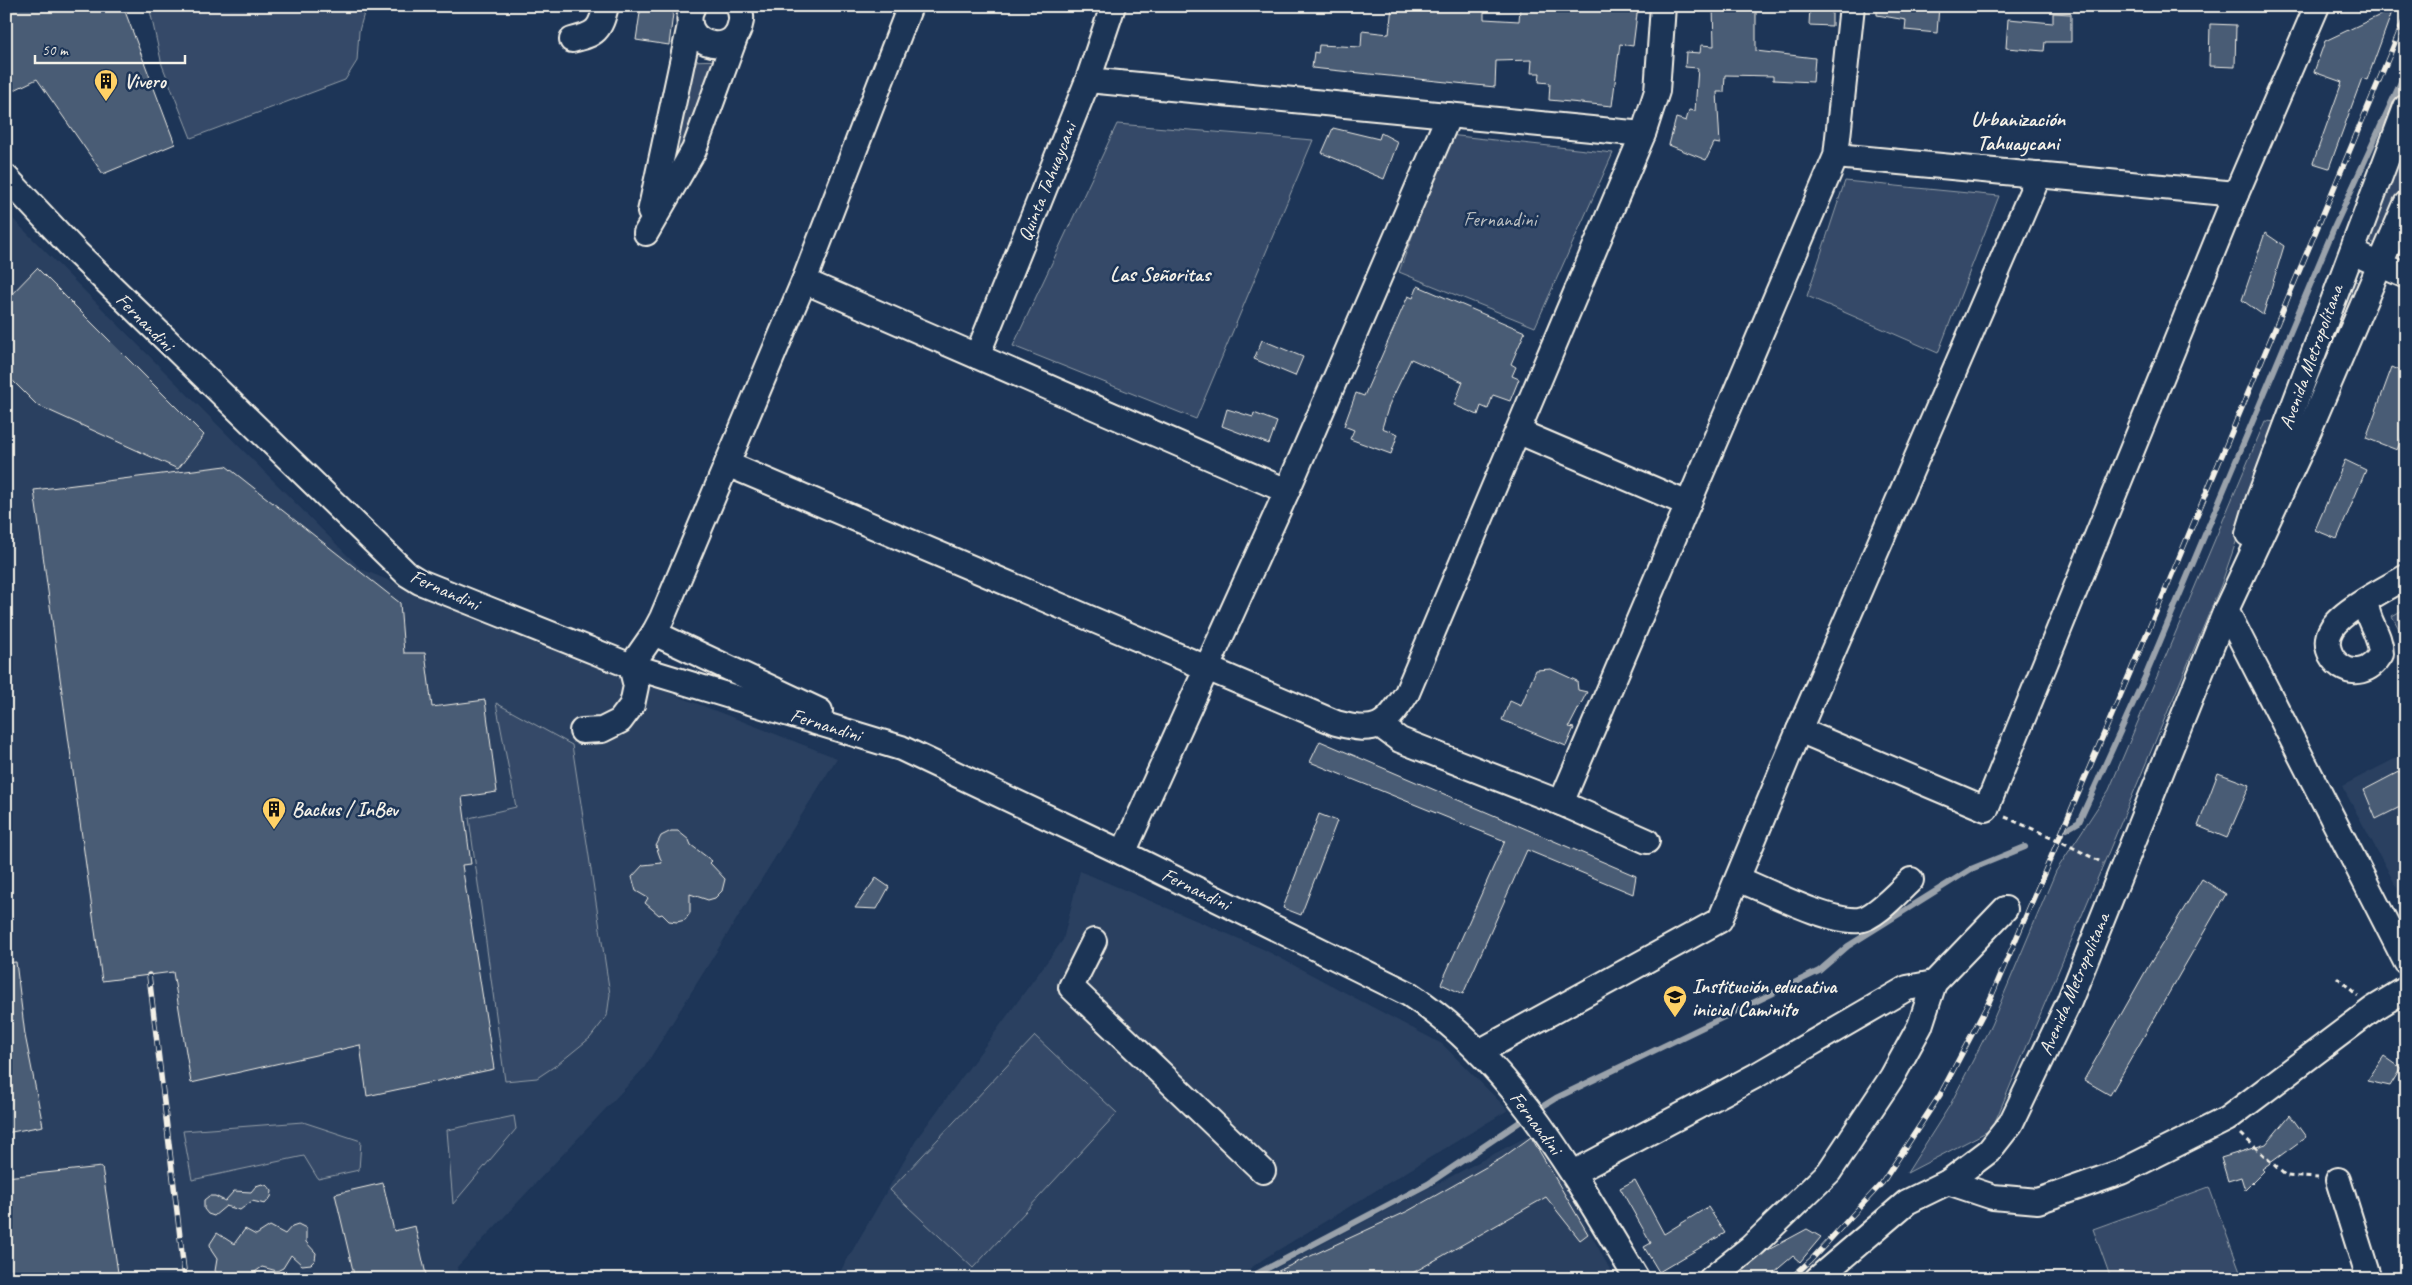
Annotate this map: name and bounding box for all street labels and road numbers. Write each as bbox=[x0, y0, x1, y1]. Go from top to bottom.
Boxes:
street label: Quinta Tahuaycani bbox=[1012, 117, 1083, 245]
street label: Avenida Metropolitana bbox=[2273, 280, 2349, 433]
street label: Fernandini bbox=[110, 287, 181, 358]
street label: Fernandini bbox=[407, 564, 485, 617]
street label: Fernandini bbox=[788, 702, 867, 748]
street label: Fernandini bbox=[1158, 862, 1236, 917]
street label: Avenida Metropolitana bbox=[2033, 907, 2116, 1059]
street label: Fernandini bbox=[1504, 1086, 1569, 1161]

